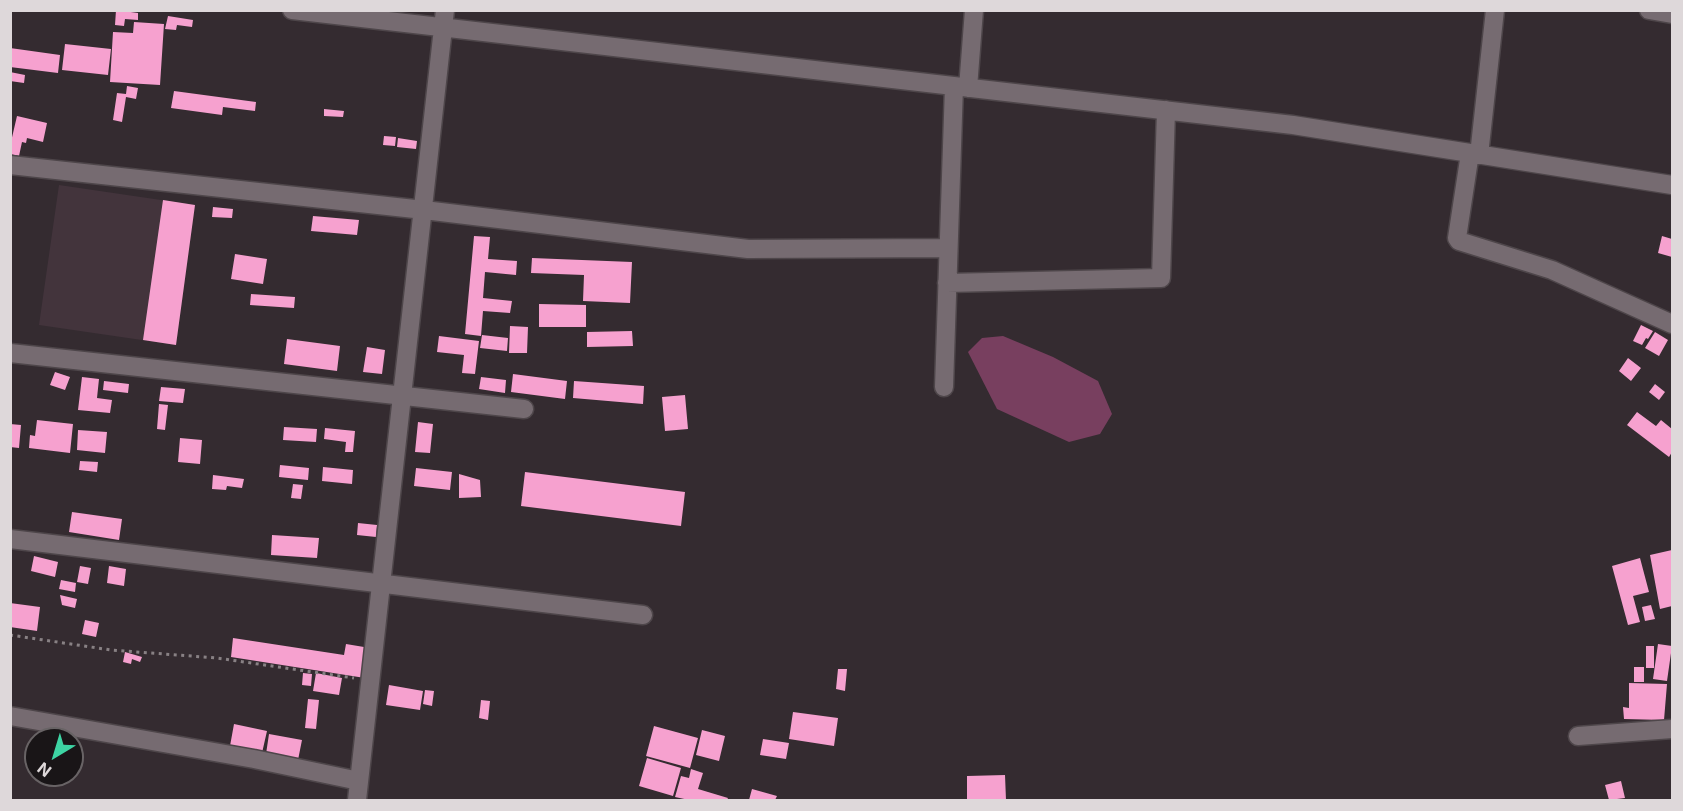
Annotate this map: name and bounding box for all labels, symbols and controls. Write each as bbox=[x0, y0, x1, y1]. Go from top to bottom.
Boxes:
north arrow bbox=[24, 727, 84, 787]
text: N bbox=[33, 758, 55, 781]

